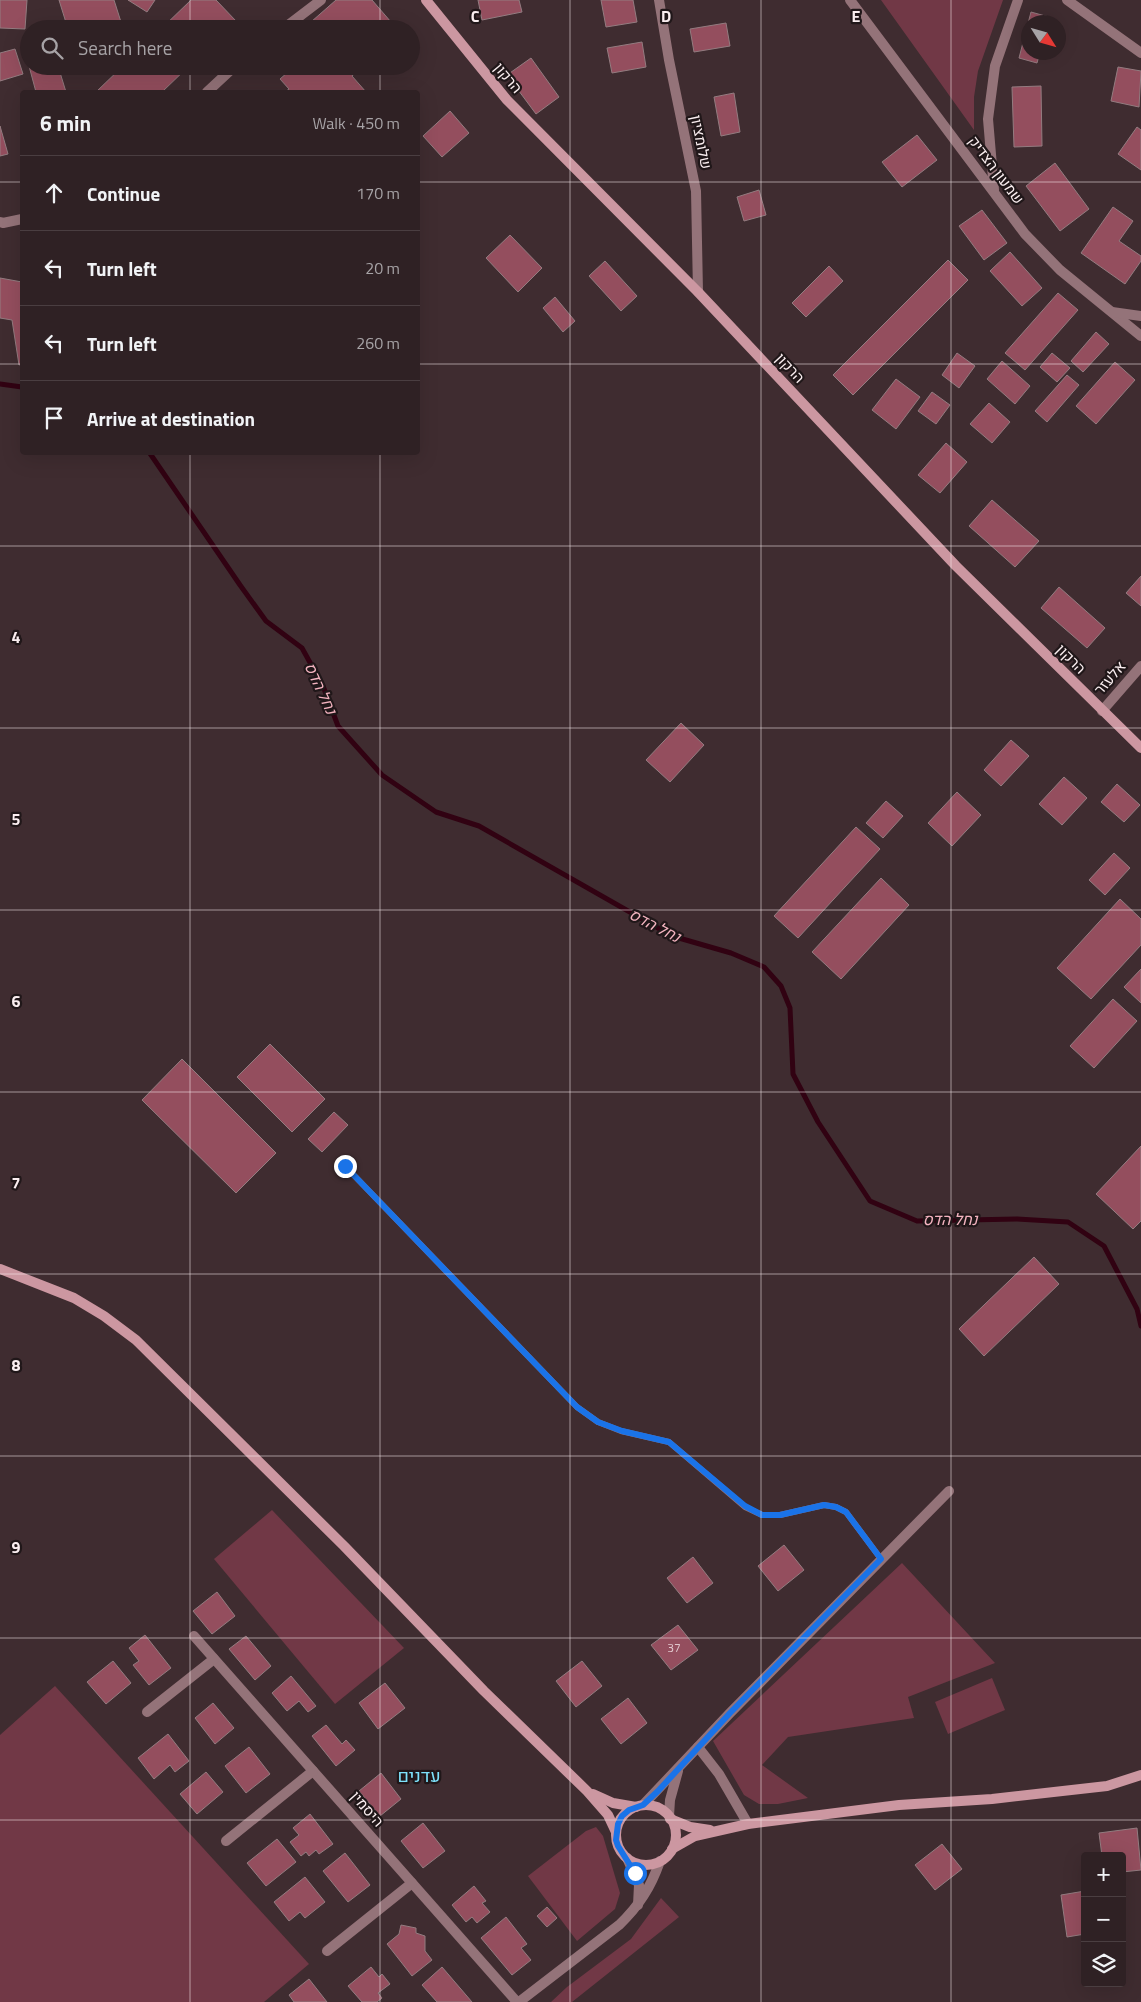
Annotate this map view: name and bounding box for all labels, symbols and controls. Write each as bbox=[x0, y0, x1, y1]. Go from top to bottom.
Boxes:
text: C bbox=[471, 4, 480, 28]
text: D bbox=[661, 4, 671, 28]
text: E bbox=[852, 4, 861, 28]
north arrow bbox=[1021, 15, 1066, 60]
search box bbox=[20, 20, 420, 75]
text: Search here bbox=[78, 33, 172, 62]
icon: search bbox=[38, 34, 66, 62]
street label: הרקון bbox=[489, 57, 528, 98]
text: 6 min bbox=[40, 107, 91, 139]
text: Walk · 450 m bbox=[312, 111, 400, 135]
street label: שלומציון bbox=[685, 113, 718, 171]
street label: שמעון הצדיק bbox=[963, 131, 1030, 209]
icon: ahead bbox=[40, 179, 68, 207]
text: Continue bbox=[87, 179, 160, 208]
text: 170 m bbox=[356, 181, 400, 205]
icon: left bbox=[40, 254, 68, 282]
text: Turn left bbox=[87, 254, 157, 283]
text: 20 m bbox=[365, 256, 400, 280]
icon: left bbox=[40, 329, 68, 357]
text: Turn left bbox=[87, 329, 157, 358]
text: 260 m bbox=[356, 331, 400, 355]
street label: הרקון bbox=[770, 347, 810, 388]
icon: arrive bbox=[40, 404, 68, 432]
text: Arrive at destination bbox=[87, 404, 255, 433]
text: 4 bbox=[12, 625, 21, 649]
street label: הרקון bbox=[1051, 638, 1092, 679]
street label: אלעזר bbox=[1088, 656, 1131, 700]
water label: נחל הדס bbox=[298, 658, 344, 719]
text: 5 bbox=[12, 807, 21, 831]
water label: נחל הדס bbox=[625, 902, 686, 949]
text: 6 bbox=[12, 989, 21, 1013]
route end bbox=[334, 1155, 357, 1178]
text: 7 bbox=[12, 1171, 20, 1195]
water label: נחל הדס bbox=[922, 1207, 979, 1231]
text: 8 bbox=[12, 1353, 21, 1377]
text: 9 bbox=[12, 1535, 21, 1559]
house number: 37 bbox=[667, 1638, 681, 1657]
district label: עדנים bbox=[397, 1762, 441, 1789]
street label: היסמין bbox=[345, 1786, 390, 1832]
map controls bbox=[1081, 1852, 1126, 1987]
button: + bbox=[1081, 1852, 1126, 1897]
route start bbox=[624, 1862, 647, 1885]
button: − bbox=[1081, 1897, 1126, 1942]
button: layers bbox=[1081, 1942, 1126, 1987]

